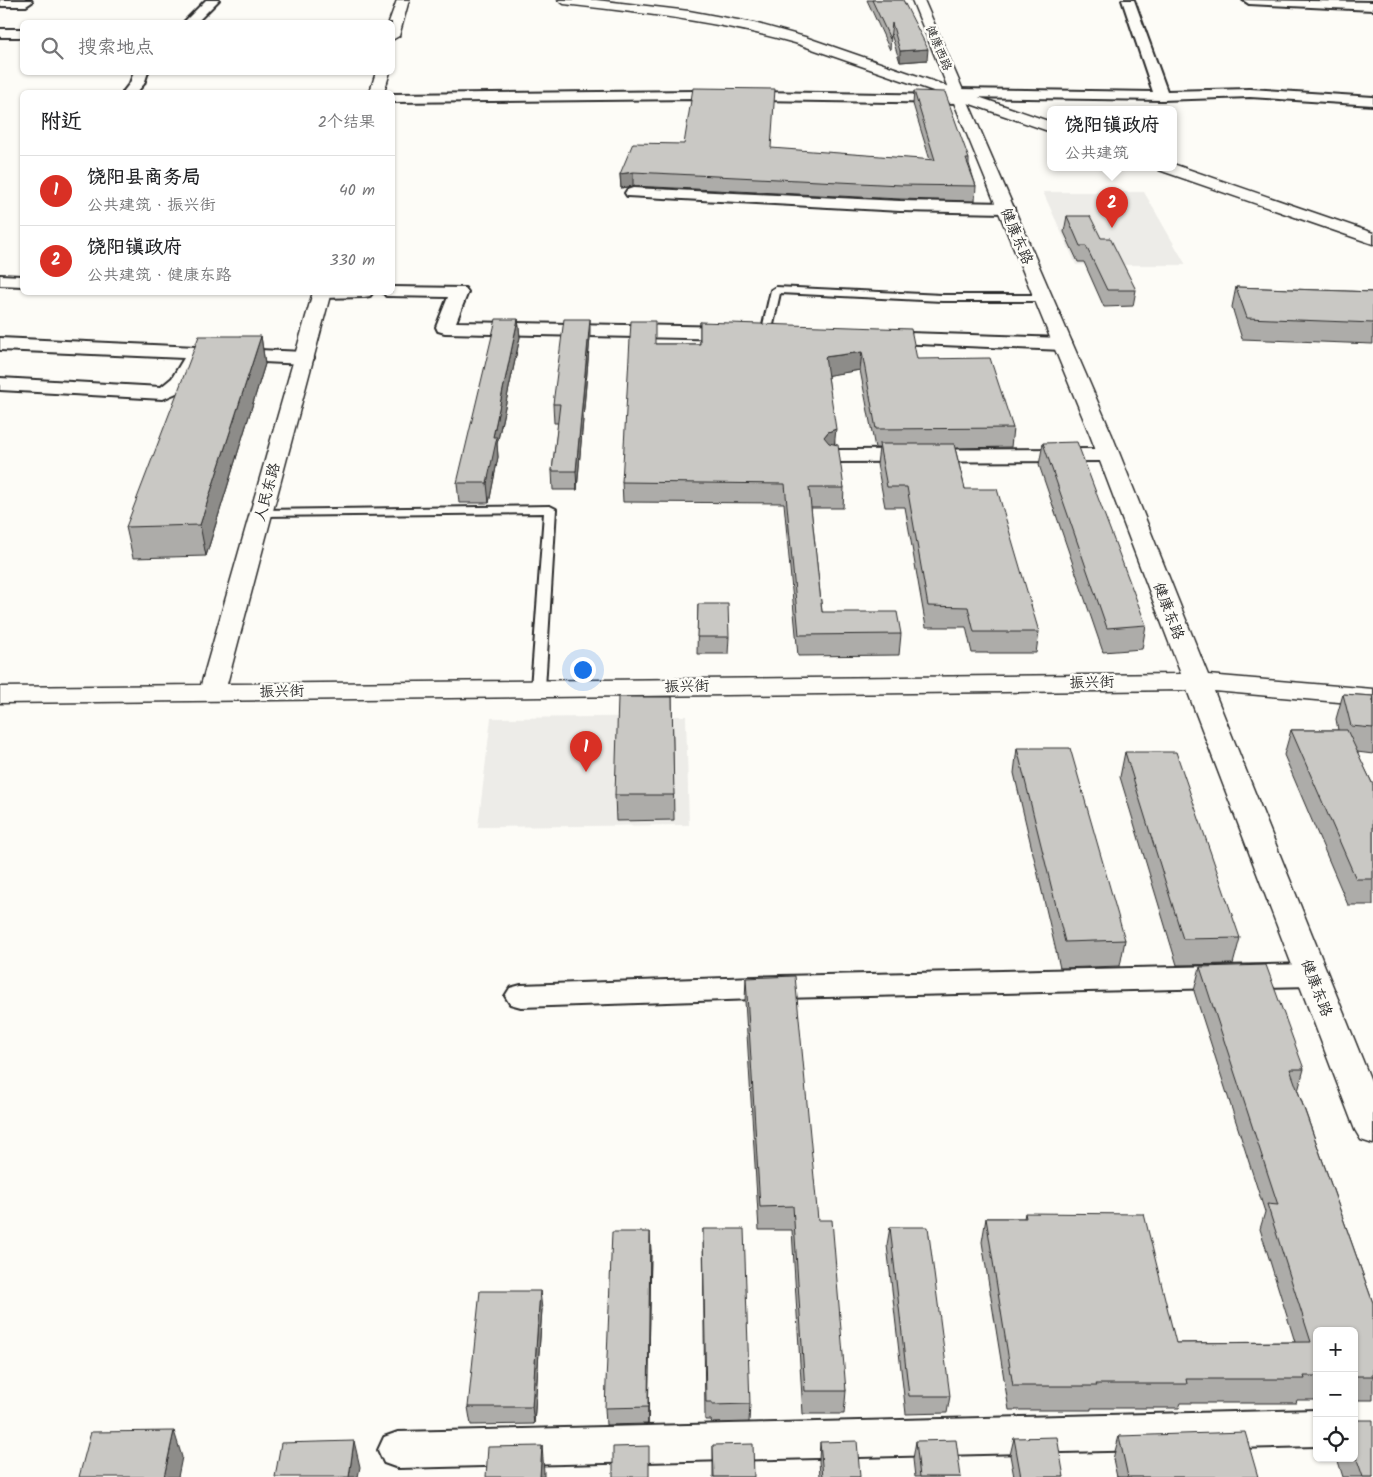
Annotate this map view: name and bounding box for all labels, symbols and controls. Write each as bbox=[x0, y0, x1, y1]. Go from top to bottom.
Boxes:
search box bbox=[20, 20, 395, 75]
street label: 健康西路 bbox=[920, 22, 957, 74]
text: 搜索地点 bbox=[78, 33, 154, 63]
icon: search bbox=[38, 34, 66, 62]
text: 附近 bbox=[40, 106, 82, 139]
popup bbox=[1047, 106, 1177, 171]
text: 2个结果 bbox=[318, 110, 375, 135]
text: 饶阳镇政府 bbox=[1064, 111, 1160, 141]
text: 公共建筑 bbox=[1064, 141, 1129, 166]
text: 饶阳县商务局 bbox=[87, 163, 201, 193]
text: 1 bbox=[54, 178, 58, 203]
text: 40 m bbox=[339, 178, 375, 203]
pin: 2 bbox=[1096, 187, 1128, 228]
text: 公共建筑 · 振兴街 bbox=[87, 193, 216, 218]
street label: 健康东路 bbox=[993, 204, 1039, 269]
text: 饶阳镇政府 bbox=[87, 233, 182, 263]
text: 2 bbox=[51, 248, 61, 273]
text: 330 m bbox=[330, 248, 375, 273]
text: 公共建筑 · 健康东路 bbox=[87, 263, 232, 288]
street label: 人民东路 bbox=[249, 460, 287, 524]
street label: 健康东路 bbox=[1146, 579, 1190, 644]
your location bbox=[570, 657, 596, 683]
street label: 振兴街 bbox=[1069, 671, 1115, 695]
street label: 振兴街 bbox=[664, 675, 710, 699]
street label: 振兴街 bbox=[259, 680, 305, 704]
pin: 1 bbox=[570, 731, 602, 772]
street label: 健康东路 bbox=[1294, 956, 1338, 1021]
map controls bbox=[1313, 1327, 1358, 1462]
button: + bbox=[1313, 1327, 1358, 1372]
button: − bbox=[1313, 1372, 1358, 1417]
button: locate bbox=[1313, 1417, 1358, 1462]

